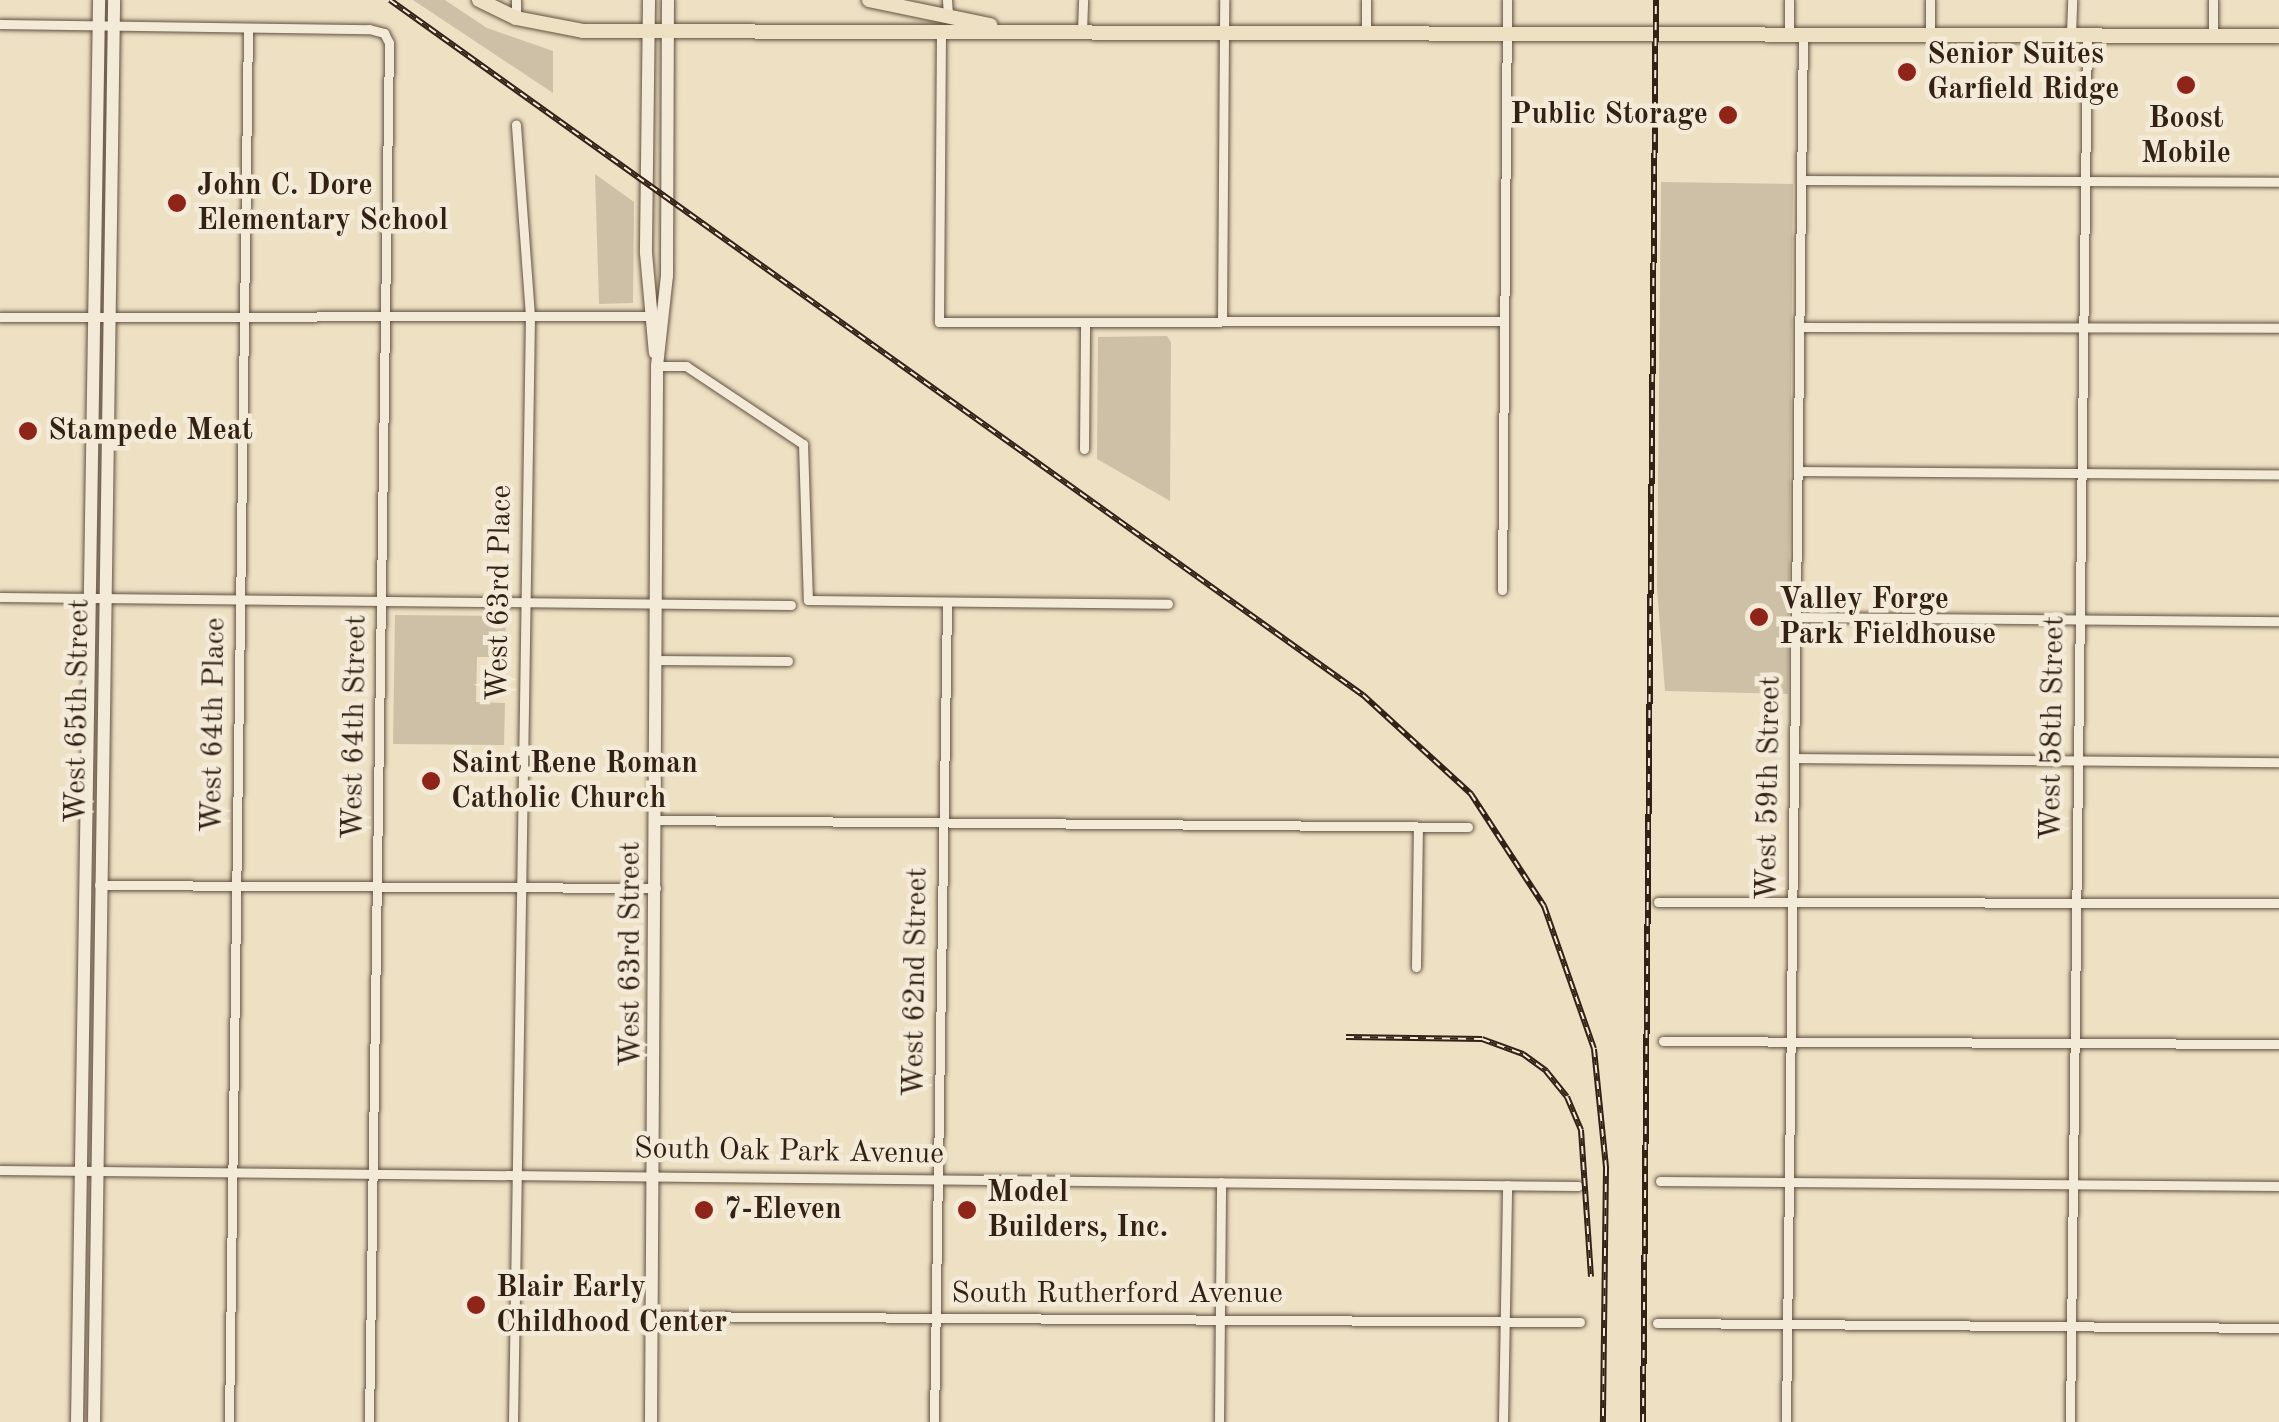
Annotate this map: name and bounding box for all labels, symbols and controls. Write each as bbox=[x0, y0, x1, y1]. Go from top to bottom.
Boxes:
place label: Senior Suites Garfield Ridge bbox=[1927, 37, 2119, 108]
marker: Senior Suites Garfield Ridge bbox=[1896, 61, 1918, 83]
marker: Boost Mobile bbox=[2175, 74, 2197, 96]
place label: Public Storage bbox=[1510, 97, 1708, 133]
place label: Boost Mobile bbox=[2141, 101, 2231, 172]
marker: Public Storage bbox=[1717, 104, 1739, 126]
place label: John C. Dore Elementary School bbox=[197, 168, 448, 238]
marker: John C. Dore Elementary School bbox=[166, 192, 188, 214]
place label: Stampede Meat bbox=[48, 413, 253, 449]
marker: Stampede Meat bbox=[17, 420, 39, 442]
street label: West 63rd Place bbox=[480, 485, 520, 701]
place label: Valley Forge Park Fieldhouse bbox=[1779, 582, 1996, 652]
street label: West 65th Street bbox=[58, 599, 98, 823]
marker: Valley Forge Park Fieldhouse bbox=[1748, 606, 1770, 628]
street label: West 64th Street bbox=[335, 615, 375, 839]
street label: West 58th Street bbox=[2033, 616, 2073, 840]
street label: West 64th Place bbox=[194, 617, 234, 833]
street label: West 59th Street bbox=[1749, 676, 1789, 900]
place label: Saint Rene Roman Catholic Church bbox=[451, 746, 698, 816]
marker: Saint Rene Roman Catholic Church bbox=[420, 770, 442, 792]
street label: West 63rd Street bbox=[613, 841, 649, 1067]
street label: West 62nd Street bbox=[896, 867, 936, 1097]
street label: South Oak Park Avenue bbox=[634, 1131, 944, 1173]
place label: Model Builders, Inc. bbox=[987, 1175, 1168, 1246]
place label: 7-Eleven bbox=[724, 1192, 842, 1228]
marker: 7-Eleven bbox=[693, 1199, 715, 1221]
marker: Model Builders, Inc. bbox=[956, 1199, 978, 1221]
place label: Blair Early Childhood Center bbox=[496, 1270, 727, 1340]
street label: South Rutherford Avenue bbox=[951, 1276, 1283, 1312]
marker: Blair Early Childhood Center bbox=[465, 1294, 487, 1316]

